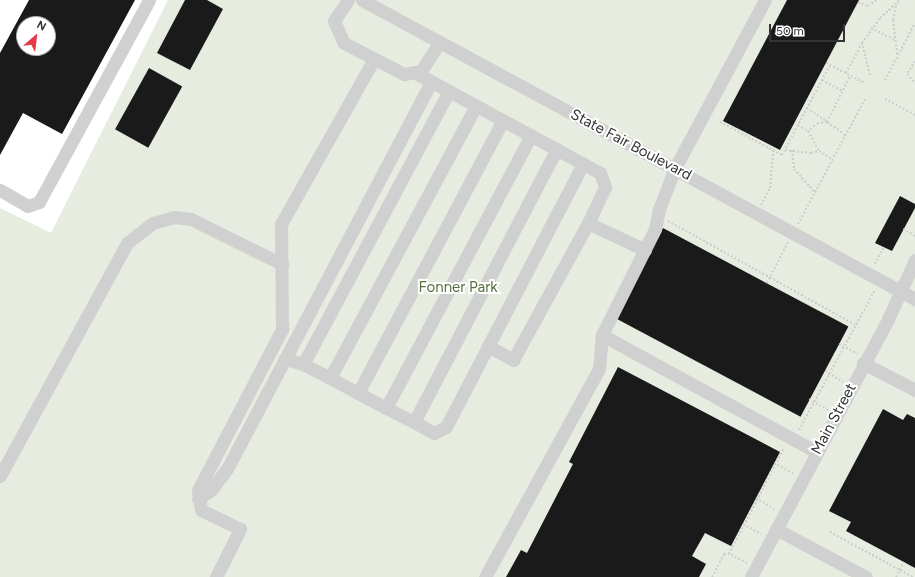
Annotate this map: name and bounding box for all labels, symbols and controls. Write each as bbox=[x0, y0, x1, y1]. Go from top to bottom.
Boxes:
north arrow bbox=[16, 16, 56, 56]
scale bar bbox=[771, 16, 847, 42]
text: N bbox=[35, 18, 48, 34]
text: 50 m bbox=[776, 24, 804, 38]
street label: State Fair Boulevard bbox=[567, 105, 695, 185]
park label: Fonner Park bbox=[419, 279, 497, 297]
street label: Main Street bbox=[808, 380, 860, 458]

